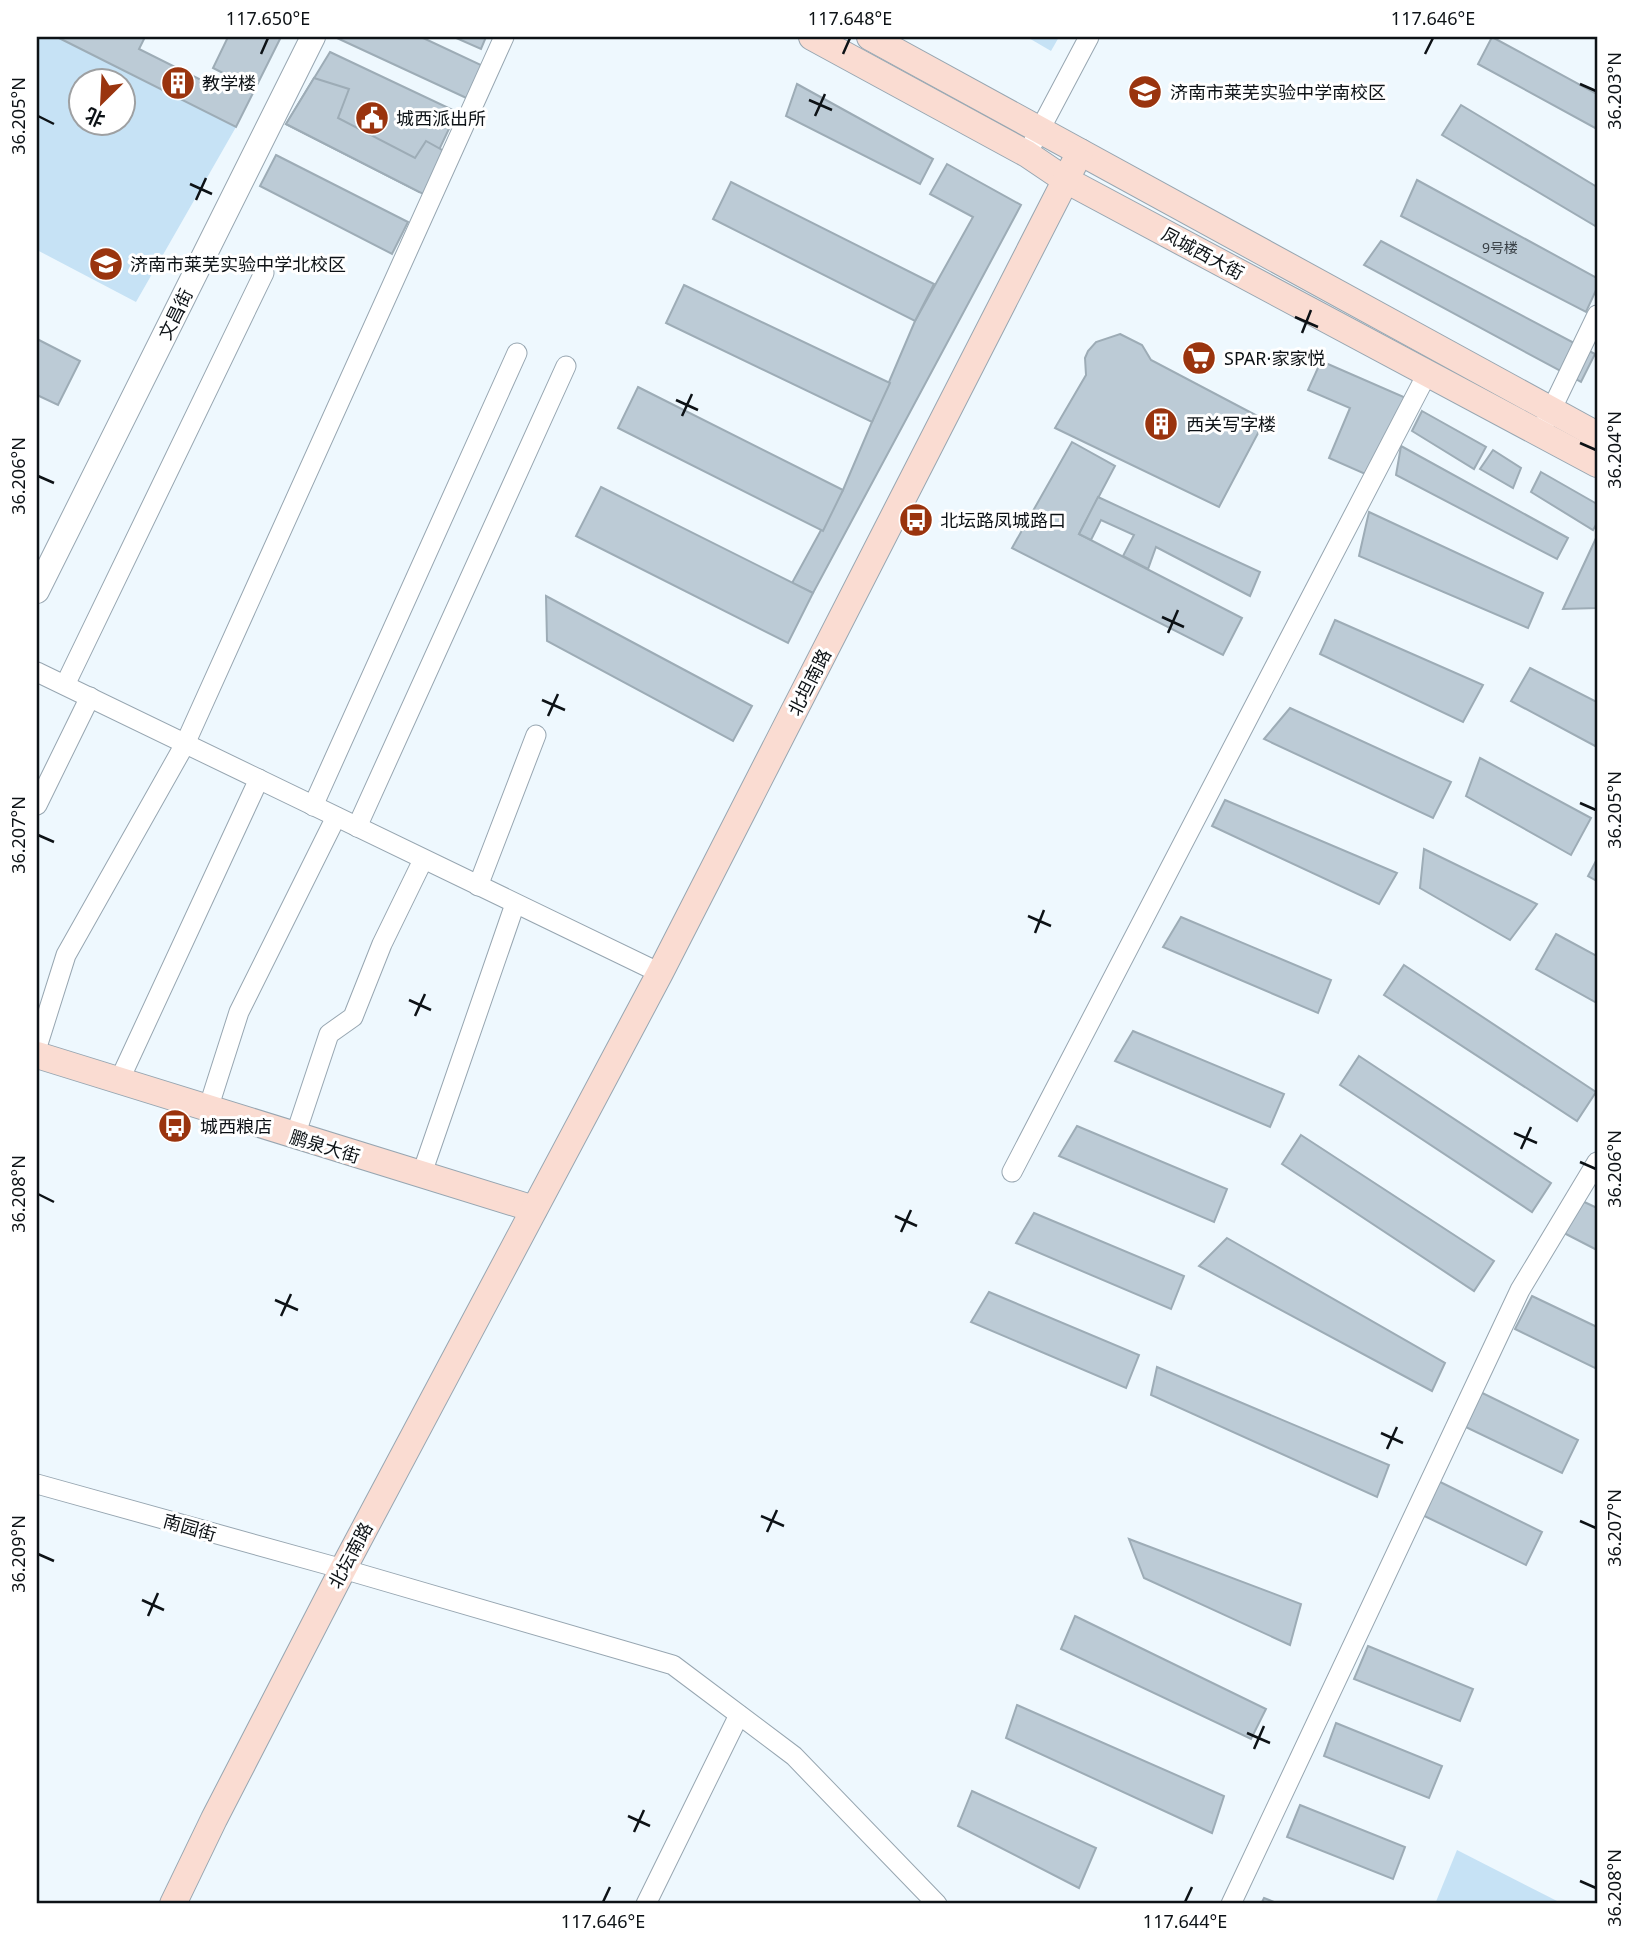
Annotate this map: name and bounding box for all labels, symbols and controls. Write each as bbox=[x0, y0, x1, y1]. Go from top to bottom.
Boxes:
text: 117.650°E bbox=[226, 6, 310, 30]
text: 117.648°E bbox=[808, 6, 892, 30]
text: 117.646°E bbox=[1391, 6, 1475, 30]
text: 36.203°N bbox=[1602, 52, 1626, 130]
building icon: 教学楼 bbox=[159, 64, 197, 102]
north arrow bbox=[66, 66, 136, 136]
place label: 教学楼 bbox=[202, 71, 256, 95]
school or university icon: 济南市莱芜实验中学南校区 bbox=[1126, 73, 1164, 111]
text: 36.205°N bbox=[6, 77, 30, 155]
place label: 济南市莱芜实验中学南校区 bbox=[1170, 80, 1386, 104]
public building icon: 城西派出所 bbox=[353, 99, 391, 137]
text: 北 bbox=[81, 102, 109, 133]
place label: 城西派出所 bbox=[396, 106, 486, 130]
street label: 凤城西大街 bbox=[1158, 221, 1248, 285]
house number: 9号楼 bbox=[1482, 238, 1518, 257]
school or university icon: 济南市莱芜实验中学北校区 bbox=[87, 245, 125, 283]
place label: 济南市莱芜实验中学北校区 bbox=[130, 252, 346, 276]
street label: 文昌街 bbox=[152, 284, 198, 344]
supermarket icon: SPAR·家家悦 bbox=[1180, 339, 1218, 377]
place label: SPAR·家家悦 bbox=[1224, 346, 1325, 370]
building icon: 西关写字楼 bbox=[1142, 405, 1180, 443]
text: 36.204°N bbox=[1602, 411, 1626, 489]
place label: 西关写字楼 bbox=[1186, 412, 1276, 436]
text: 36.206°N bbox=[6, 437, 30, 515]
bus stop icon: 北坛路凤城路口 bbox=[897, 501, 935, 539]
place label: 北坛路凤城路口 bbox=[940, 508, 1066, 532]
street label: 北坦南路 bbox=[782, 644, 836, 720]
text: 36.205°N bbox=[1602, 771, 1626, 849]
text: 36.207°N bbox=[6, 796, 30, 874]
bus stop icon: 城西粮店 bbox=[156, 1107, 194, 1145]
place label: 城西粮店 bbox=[200, 1114, 272, 1138]
street label: 鹏泉大街 bbox=[287, 1124, 363, 1168]
text: 36.206°N bbox=[1602, 1130, 1626, 1208]
text: 36.208°N bbox=[6, 1155, 30, 1233]
text: 36.207°N bbox=[1602, 1489, 1626, 1567]
street label: 南园街 bbox=[161, 1508, 219, 1546]
text: 36.209°N bbox=[6, 1515, 30, 1593]
street label: 北坛南路 bbox=[323, 1518, 377, 1592]
text: 36.208°N bbox=[1602, 1849, 1626, 1927]
text: 117.646°E bbox=[561, 1909, 645, 1933]
text: 117.644°E bbox=[1143, 1909, 1227, 1933]

